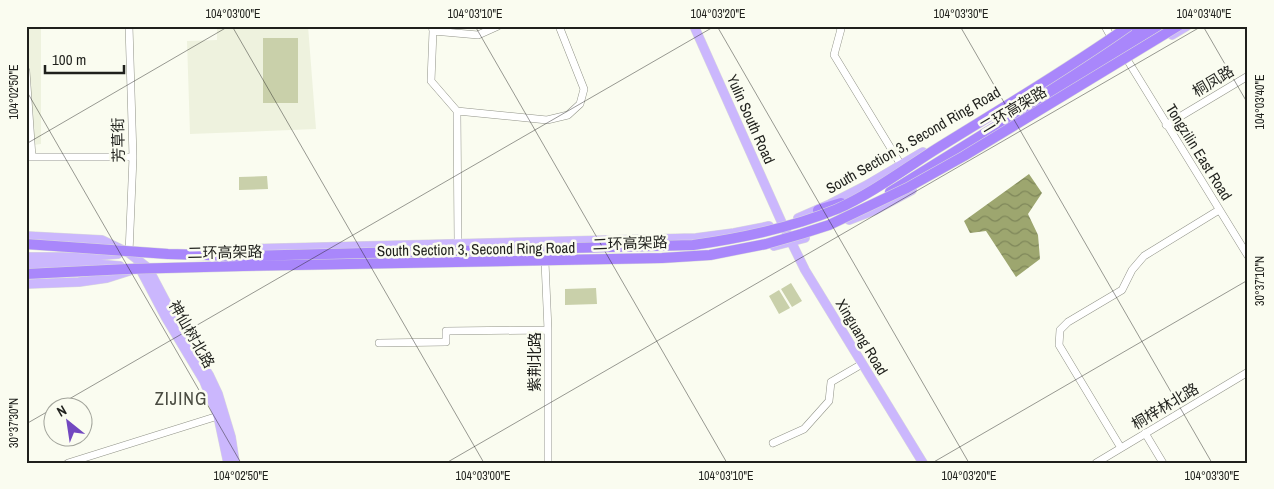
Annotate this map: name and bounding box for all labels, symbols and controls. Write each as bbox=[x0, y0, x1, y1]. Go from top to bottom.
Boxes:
text: 104°03'00"E bbox=[205, 6, 261, 22]
text: 104°03'10"E bbox=[447, 6, 503, 22]
text: 104°03'20"E bbox=[690, 6, 746, 22]
text: 104°03'30"E bbox=[933, 6, 989, 22]
text: 104°03'40"E bbox=[1176, 6, 1232, 22]
scale bar bbox=[45, 42, 124, 74]
text: 100 m bbox=[52, 49, 86, 70]
street label: 桐凤路 bbox=[1188, 60, 1238, 102]
text: 104°02'50"E bbox=[6, 64, 22, 120]
street label: Yulin South Road bbox=[722, 71, 780, 167]
text: 104°03'40"E bbox=[1252, 74, 1268, 130]
street label: South Section 3, Second Ring Road bbox=[822, 81, 1004, 199]
street label: 二环高架路 bbox=[975, 81, 1051, 137]
street label: Tongzilin East Road bbox=[1161, 100, 1237, 204]
street label: 芳草街 bbox=[107, 117, 129, 163]
street label: 二环高架路 bbox=[592, 231, 668, 255]
street label: South Section 3, Second Ring Road bbox=[377, 237, 575, 261]
street label: 二环高架路 bbox=[187, 241, 263, 263]
text: 30°37'10"N bbox=[1252, 256, 1268, 306]
street label: Xinguang Road bbox=[831, 295, 893, 379]
street label: 神仙树北路 bbox=[164, 296, 220, 372]
street label: 紫荆北路 bbox=[524, 332, 545, 392]
street label: 桐梓林北路 bbox=[1127, 378, 1203, 434]
district label: ZIJING bbox=[155, 386, 207, 411]
north arrow bbox=[42, 396, 92, 446]
text: 30°37'30"N bbox=[6, 398, 22, 448]
text: N bbox=[53, 401, 70, 421]
text: 104°02'50"E bbox=[213, 468, 269, 484]
text: 104°03'00"E bbox=[455, 468, 511, 484]
text: 104°03'10"E bbox=[698, 468, 754, 484]
text: 104°03'20"E bbox=[941, 468, 997, 484]
text: 104°03'30"E bbox=[1184, 468, 1240, 484]

